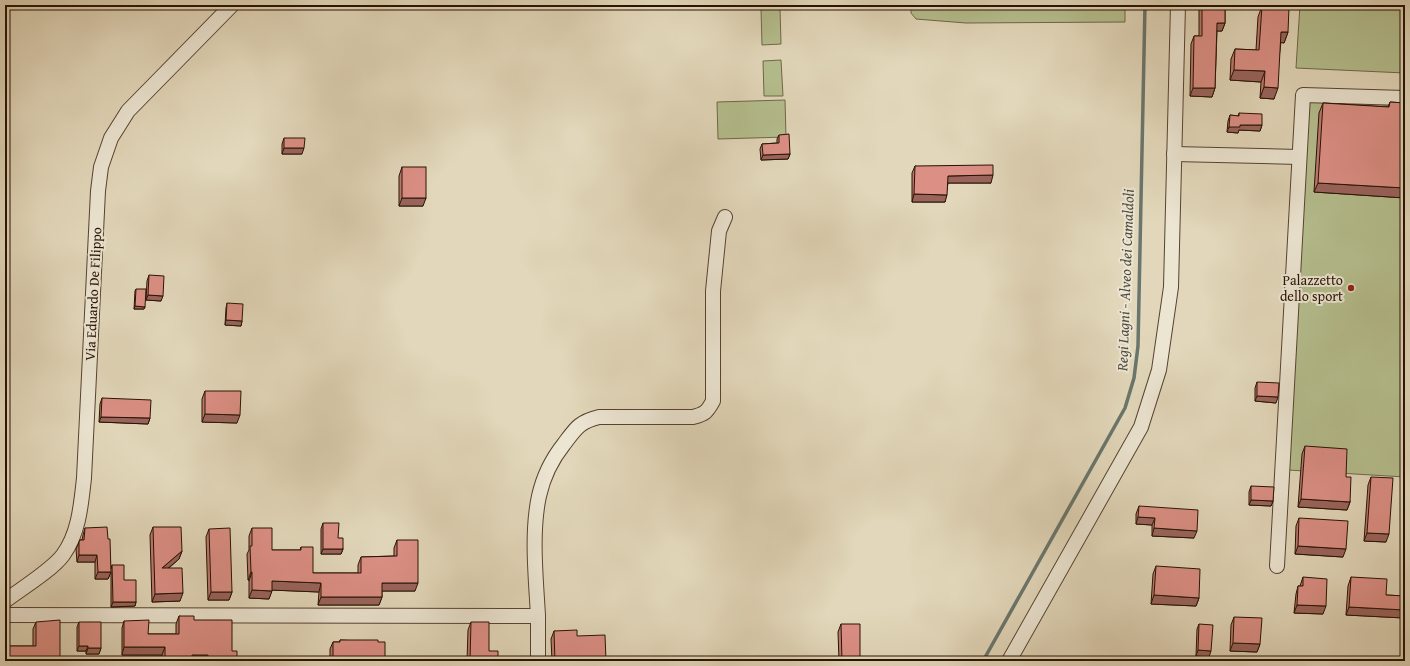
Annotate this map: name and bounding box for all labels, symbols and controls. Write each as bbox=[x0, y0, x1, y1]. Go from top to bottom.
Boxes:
water label: Regi Lagni - Alveo dei Camaldoli bbox=[1111, 188, 1139, 372]
street label: Via Eduardo De Filippo bbox=[80, 227, 106, 361]
place label: Palazzetto dello sport bbox=[1280, 270, 1343, 306]
marker: Palazzetto dello sport bbox=[1346, 283, 1356, 293]

